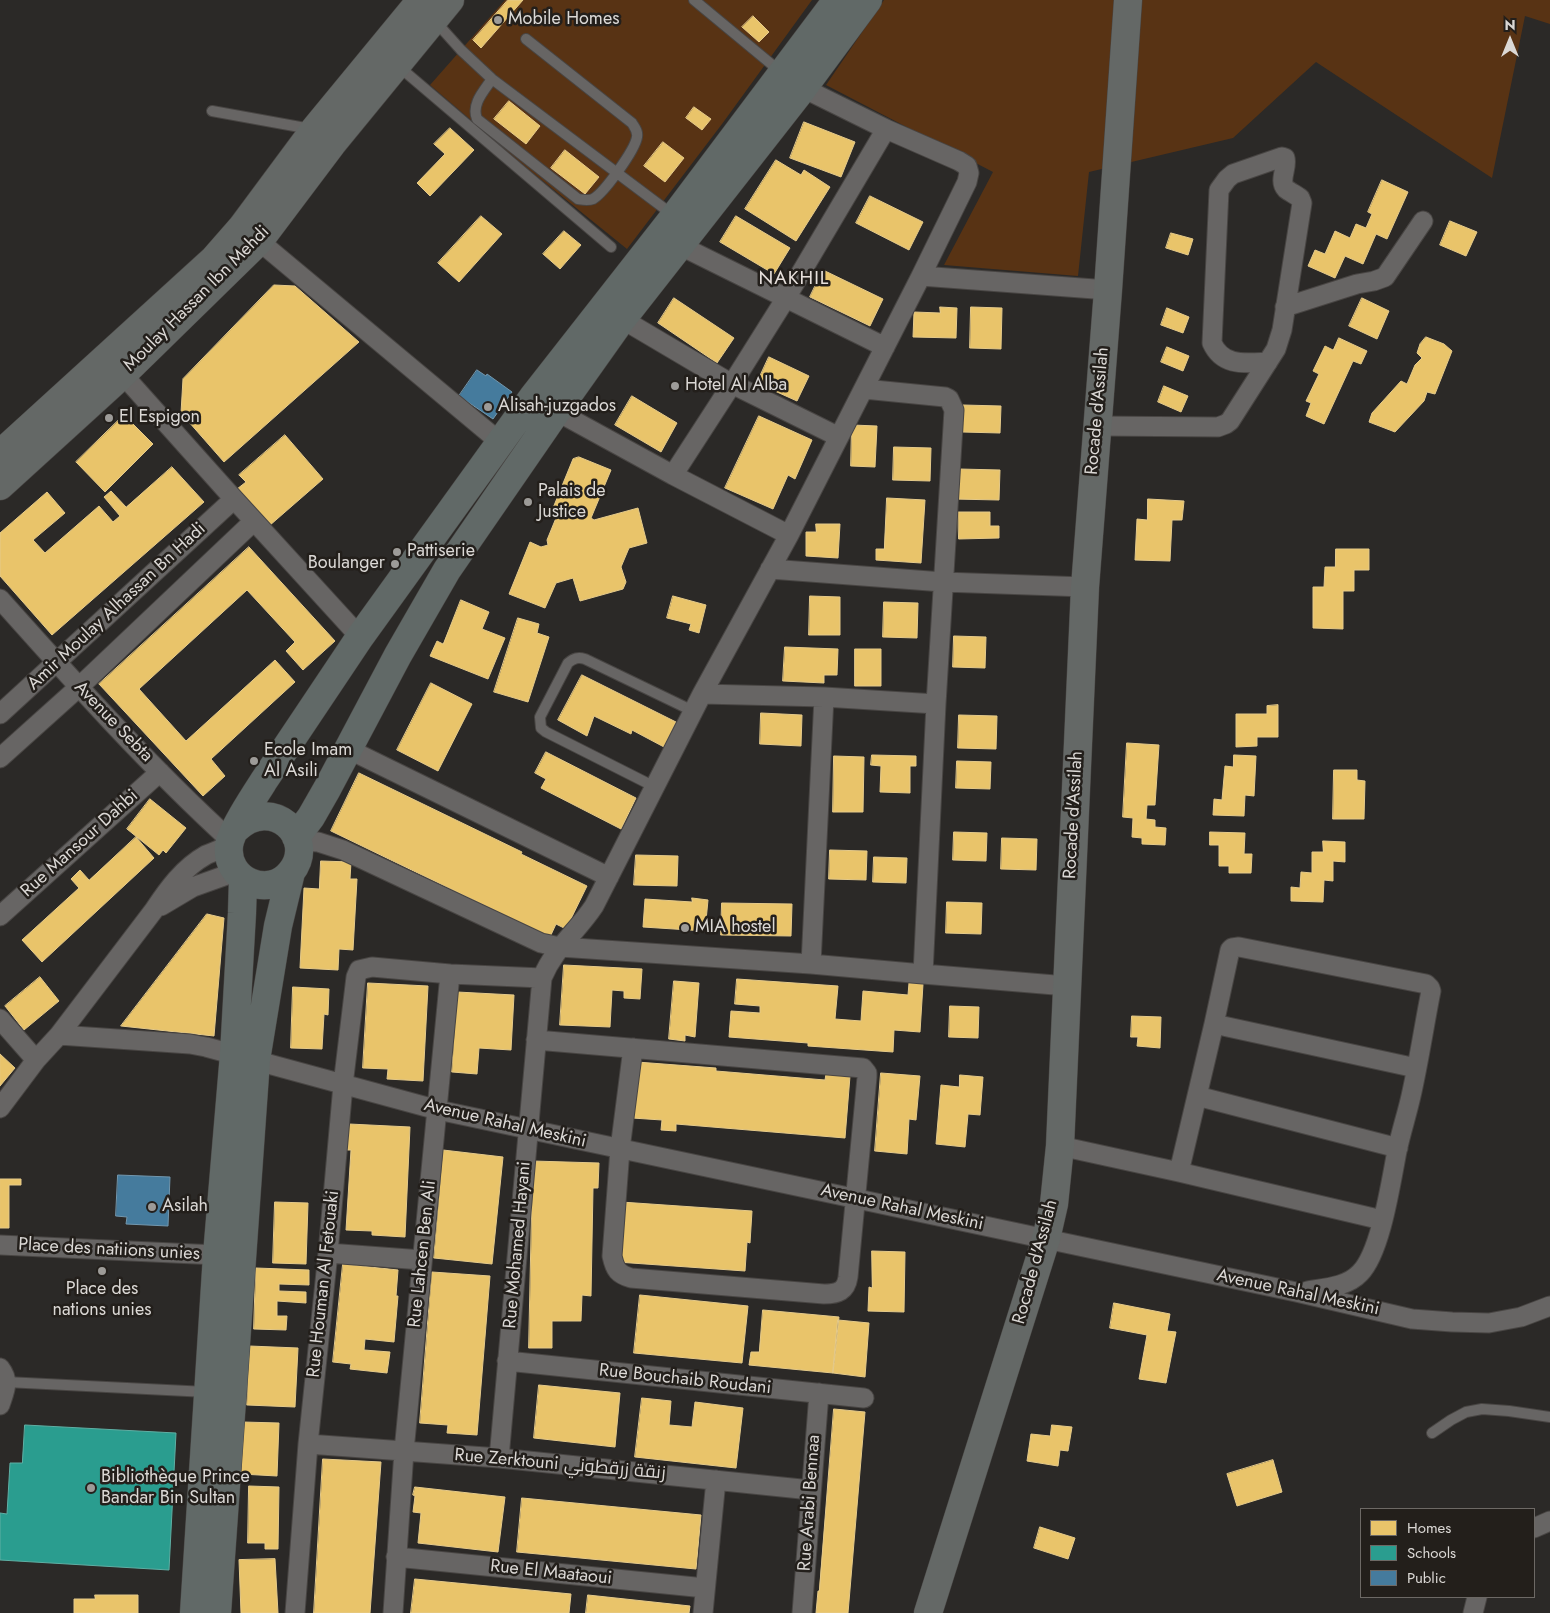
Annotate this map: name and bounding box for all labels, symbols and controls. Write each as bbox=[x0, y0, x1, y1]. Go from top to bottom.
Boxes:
place label: Mobile Homes bbox=[508, 9, 619, 31]
marker: Mobile Homes bbox=[492, 14, 504, 26]
north arrow bbox=[1485, 15, 1535, 65]
text: N bbox=[1504, 15, 1516, 35]
street label: Moulay Hassan Ibn Mehdi bbox=[120, 222, 274, 376]
district label: NAKHIL bbox=[758, 268, 830, 290]
street label: Rocade d'Assilah bbox=[1082, 346, 1114, 476]
place label: Hotel Al Alba bbox=[685, 375, 787, 397]
marker: Hotel Al Alba bbox=[669, 380, 681, 392]
place label: Alisah-juzgados bbox=[498, 396, 616, 418]
marker: Alisah-juzgados bbox=[482, 401, 494, 413]
place label: El Espigon bbox=[119, 407, 200, 429]
marker: El Espigon bbox=[103, 412, 115, 424]
place label: Palais de Justice bbox=[538, 481, 606, 524]
marker: Palais de Justice bbox=[522, 496, 534, 508]
street label: Amir Moulay Alhassan Bn Hadi bbox=[23, 519, 211, 695]
place label: Pattiserie bbox=[407, 541, 475, 563]
marker: Pattiserie bbox=[391, 546, 403, 558]
place label: Boulanger bbox=[308, 553, 385, 575]
marker: Boulanger bbox=[389, 558, 401, 570]
street label: Avenue Sebta bbox=[69, 677, 157, 767]
place label: Ecole Imam Al Asili bbox=[264, 740, 352, 782]
street label: Rocade d'Assilah bbox=[1060, 750, 1088, 880]
marker: Ecole Imam Al Asili bbox=[248, 755, 260, 767]
street label: Rue Mansour Dahbi bbox=[17, 786, 143, 902]
place label: MIA hostel bbox=[695, 917, 776, 939]
marker: MIA hostel bbox=[679, 922, 691, 934]
street label: Avenue Rahal Meskini bbox=[422, 1095, 588, 1153]
street label: Rue Mohamed Hayani bbox=[500, 1160, 536, 1330]
street label: Rue Lahcen Ben Ali bbox=[405, 1179, 441, 1329]
street label: Avenue Rahal Meskini bbox=[819, 1180, 985, 1236]
street label: Rue Houman Al Fetouaki bbox=[303, 1189, 345, 1379]
place label: Asilah bbox=[162, 1196, 208, 1218]
street label: Rocade d'Assilah bbox=[1009, 1197, 1063, 1327]
marker: Asilah bbox=[146, 1201, 158, 1213]
street label: Place des natiions unies bbox=[18, 1234, 200, 1266]
marker: Place des nations unies bbox=[96, 1265, 108, 1277]
street label: Avenue Rahal Meskini bbox=[1215, 1265, 1381, 1321]
place label: Place des nations unies bbox=[52, 1279, 152, 1322]
street label: Rue Bouchaib Roudani bbox=[598, 1360, 772, 1400]
street label: Rue Arabi Bennaa bbox=[794, 1434, 826, 1572]
street label: Rue Zerktouni زنقة زرقطوني bbox=[454, 1445, 666, 1485]
place label: Bibliothèque Prince Bandar Bin Sultan bbox=[101, 1467, 250, 1510]
marker: Bibliothèque Prince Bandar Bin Sultan bbox=[85, 1482, 97, 1494]
legend bbox=[1360, 1508, 1535, 1598]
text: Homes bbox=[1407, 1517, 1451, 1539]
text: Schools bbox=[1407, 1542, 1456, 1564]
street label: Rue El Maataoui bbox=[489, 1556, 613, 1590]
text: Public bbox=[1407, 1567, 1446, 1589]

